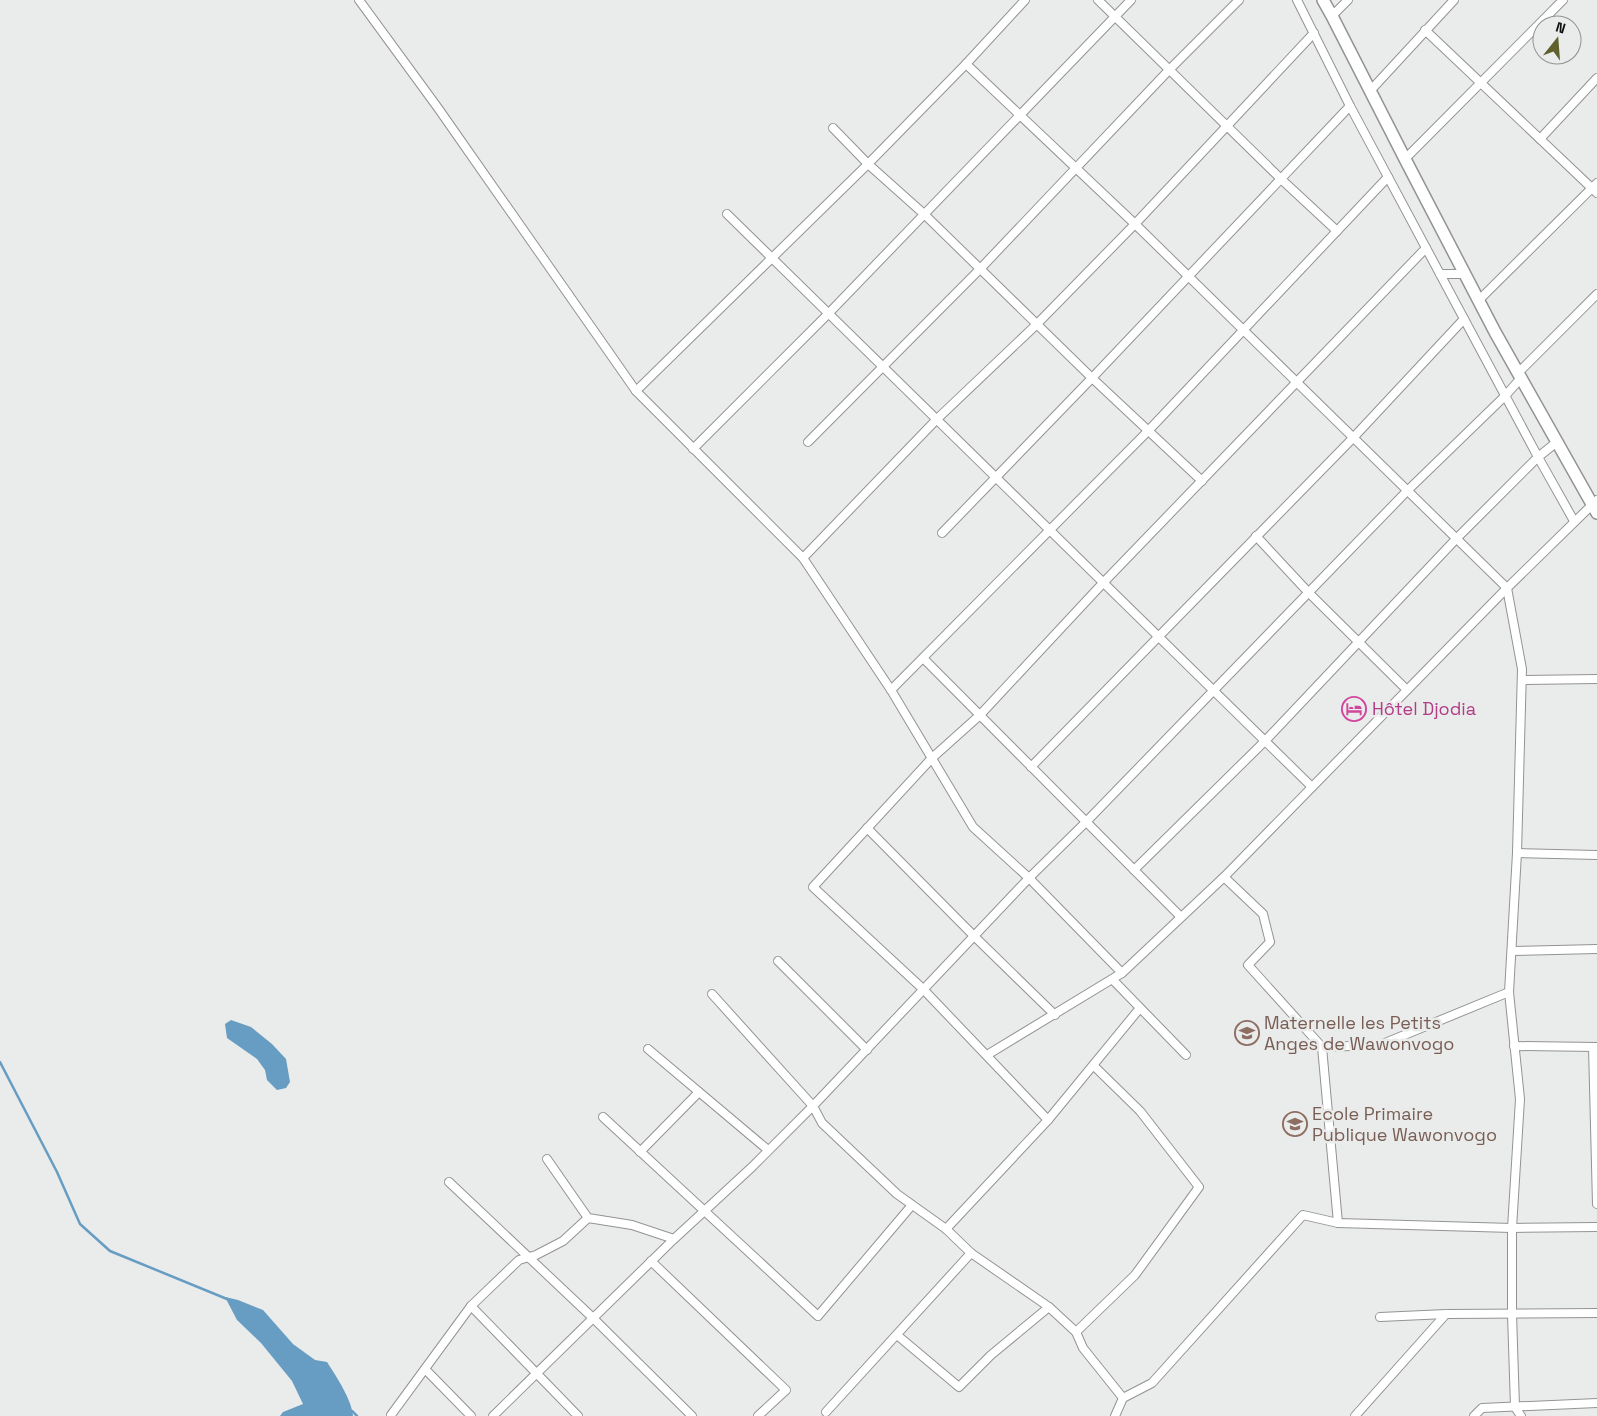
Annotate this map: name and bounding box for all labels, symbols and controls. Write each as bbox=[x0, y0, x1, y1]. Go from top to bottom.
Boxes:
north arrow bbox=[1532, 15, 1582, 65]
text: N bbox=[1554, 18, 1568, 38]
hotel icon: Hôtel Djodia bbox=[1341, 696, 1367, 722]
place label: Hôtel Djodia bbox=[1372, 697, 1476, 720]
place label: Maternelle les Petits Anges de Wawonvogo bbox=[1264, 1011, 1454, 1055]
school or university icon: Maternelle les Petits Anges de Wawonvogo bbox=[1234, 1020, 1260, 1046]
place label: Ecole Primaire Publique Wawonvogo bbox=[1312, 1102, 1497, 1146]
school or university icon: Ecole Primaire Publique Wawonvogo bbox=[1282, 1111, 1308, 1137]

